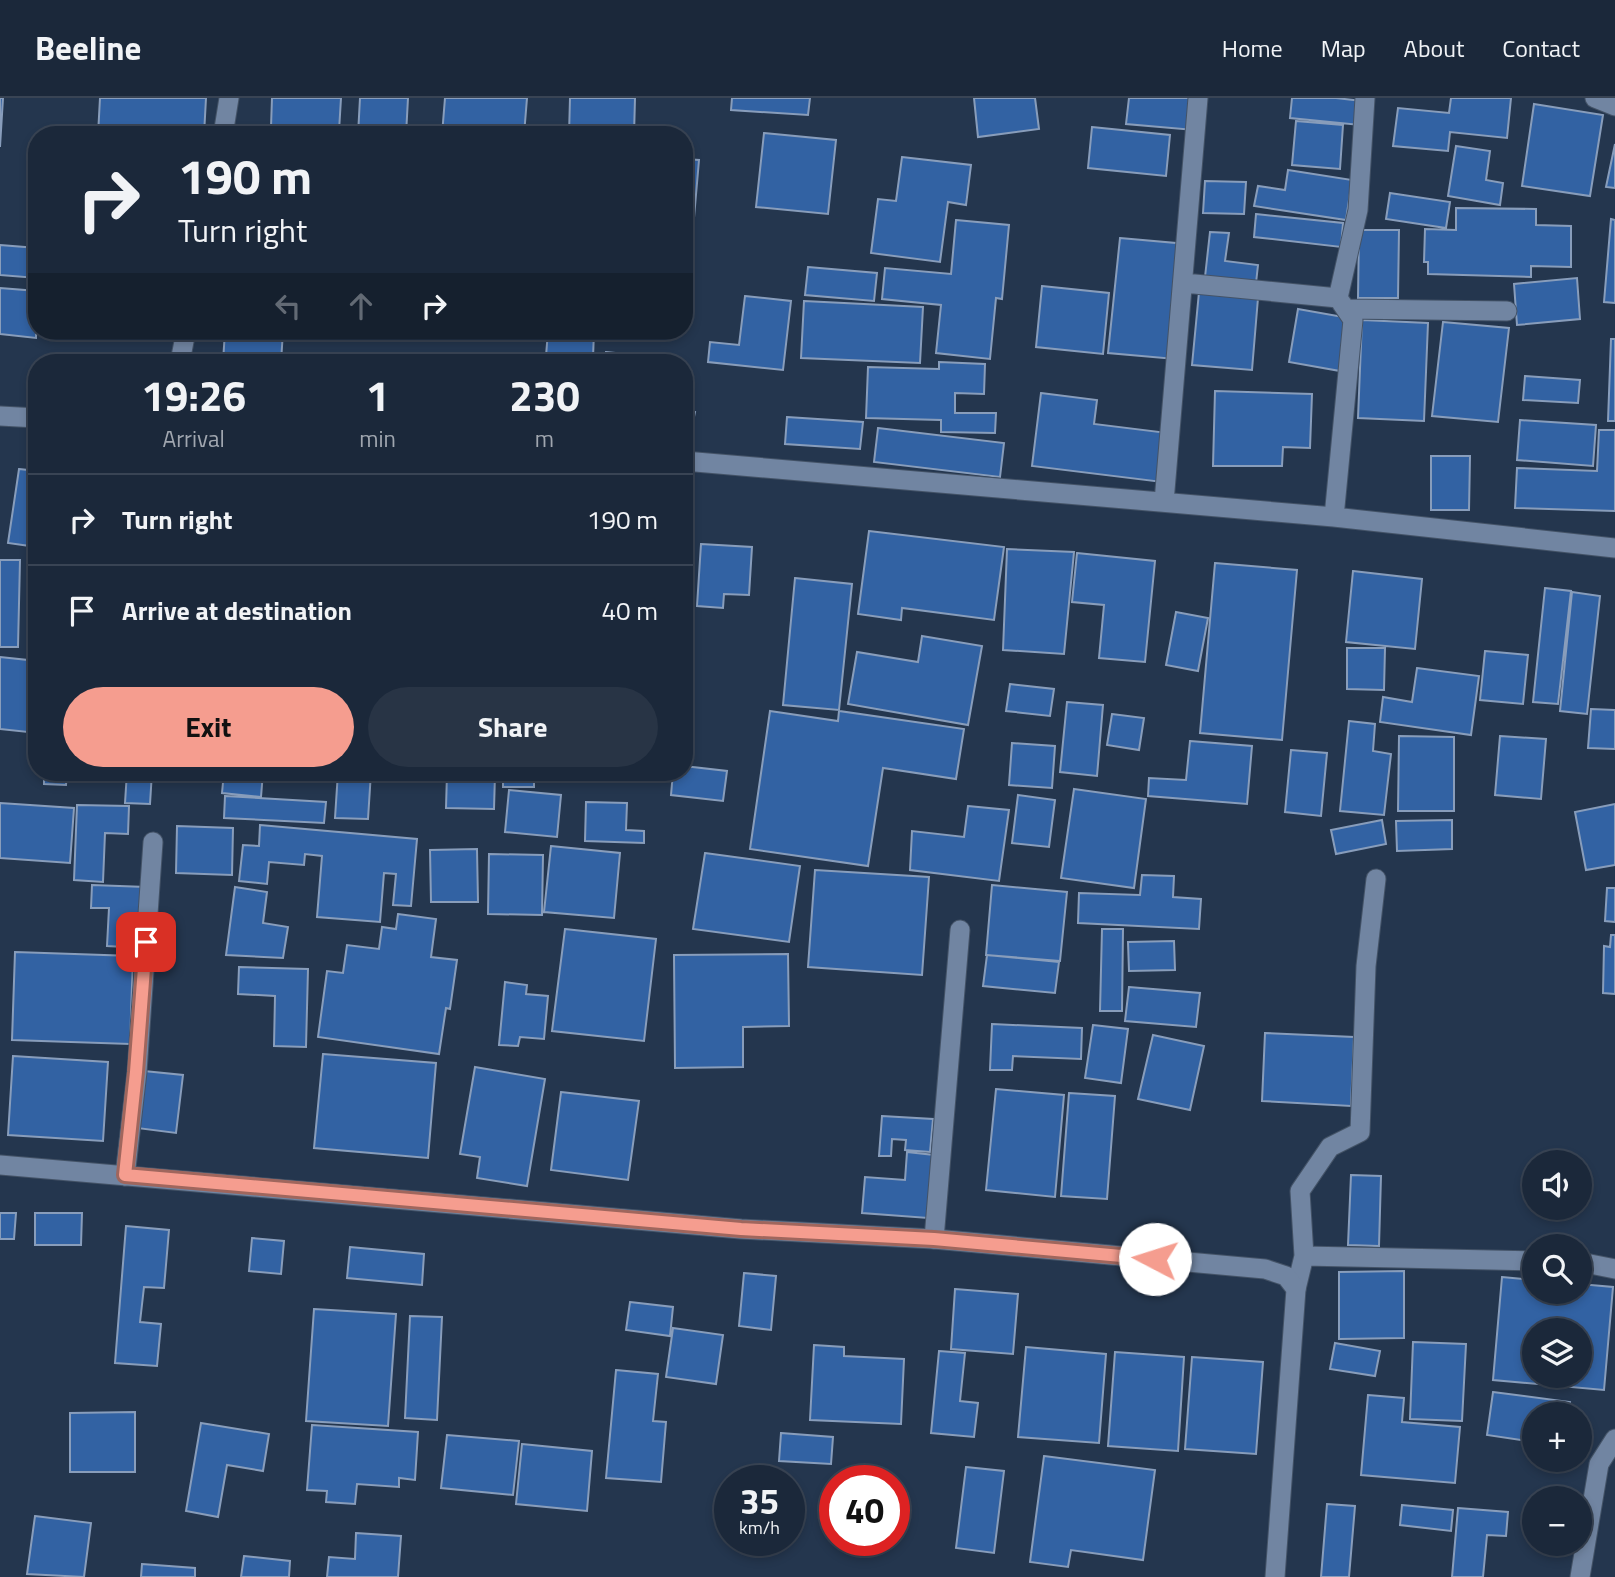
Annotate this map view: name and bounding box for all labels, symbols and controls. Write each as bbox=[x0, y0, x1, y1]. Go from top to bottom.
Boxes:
text: Beeline bbox=[35, 23, 141, 73]
text: Home bbox=[1222, 30, 1283, 66]
text: Map bbox=[1321, 30, 1366, 66]
text: About bbox=[1404, 30, 1464, 66]
text: Contact bbox=[1502, 30, 1580, 66]
text: 190 m bbox=[178, 138, 312, 213]
icon: right bbox=[63, 154, 154, 245]
text: Turn right bbox=[178, 206, 307, 254]
icon: left bbox=[269, 287, 307, 325]
icon: ahead bbox=[342, 287, 380, 325]
icon: right bbox=[415, 287, 453, 325]
text: 19:26 bbox=[141, 363, 246, 427]
text: 1 bbox=[366, 363, 389, 427]
text: 230 bbox=[509, 363, 580, 427]
text: Arrival bbox=[162, 421, 225, 456]
text: min bbox=[359, 421, 396, 456]
text: m bbox=[535, 421, 554, 456]
text: Turn right bbox=[122, 500, 233, 539]
text: 190 m bbox=[587, 500, 658, 539]
icon: right bbox=[63, 501, 101, 539]
text: Arrive at destination bbox=[122, 591, 352, 630]
text: 40 m bbox=[601, 591, 658, 630]
icon: arrive bbox=[63, 592, 101, 630]
button: Exit bbox=[63, 687, 354, 767]
button: Share bbox=[368, 687, 658, 767]
pin bbox=[116, 912, 176, 972]
icon: arrive bbox=[127, 923, 165, 961]
map controls bbox=[1522, 1150, 1592, 1556]
button: sound bbox=[1522, 1150, 1592, 1220]
position arrow bbox=[1118, 1222, 1192, 1296]
button: search bbox=[1522, 1234, 1592, 1304]
button: layers bbox=[1522, 1318, 1592, 1388]
button: + bbox=[1522, 1402, 1592, 1472]
speed limit sign: 40 bbox=[819, 1465, 910, 1556]
text: 35 bbox=[740, 1474, 779, 1528]
button: − bbox=[1522, 1486, 1592, 1556]
text: km/h bbox=[739, 1514, 780, 1541]

